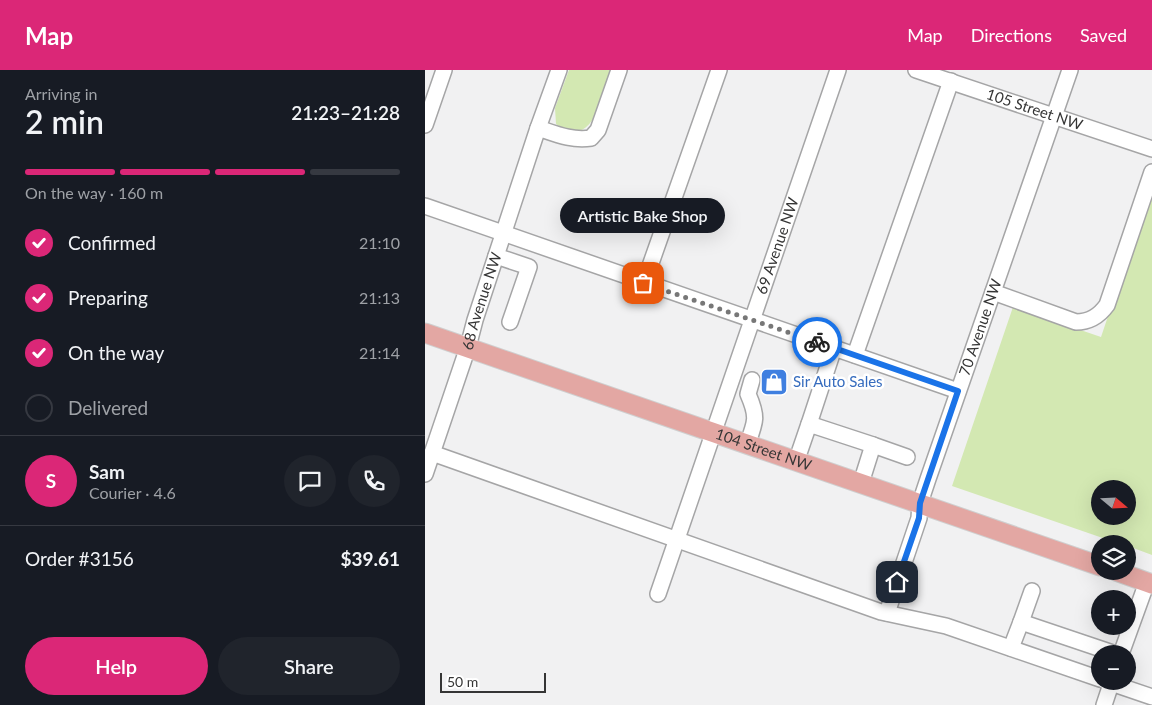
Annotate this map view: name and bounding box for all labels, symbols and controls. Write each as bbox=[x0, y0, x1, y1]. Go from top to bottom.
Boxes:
text: Map bbox=[25, 21, 73, 50]
text: Map bbox=[907, 24, 943, 46]
text: Directions bbox=[971, 24, 1052, 46]
text: Saved bbox=[1080, 24, 1127, 46]
text: Arriving in bbox=[25, 84, 98, 103]
street label: 105 Street NW bbox=[984, 84, 1086, 133]
text: 21:23–21:28 bbox=[291, 101, 400, 124]
text: 2 min bbox=[25, 102, 104, 141]
text: On the way · 160 m bbox=[25, 183, 163, 202]
street label: 69 Avenue NW bbox=[752, 194, 802, 296]
callout: Artistic Bake Shop bbox=[561, 198, 725, 233]
text: Artistic Bake Shop bbox=[577, 206, 708, 225]
icon: check bbox=[25, 229, 53, 257]
text: Confirmed bbox=[68, 231, 156, 254]
text: 21:10 bbox=[359, 233, 400, 252]
street label: 68 Avenue NW bbox=[458, 249, 505, 352]
pin bbox=[622, 262, 664, 304]
icon: bag bbox=[629, 269, 657, 297]
street label: 70 Avenue NW bbox=[955, 276, 1005, 378]
icon: check bbox=[25, 284, 53, 312]
text: Preparing bbox=[68, 286, 148, 309]
text: 21:13 bbox=[359, 288, 400, 307]
courier bbox=[792, 317, 842, 367]
icon: bike bbox=[803, 328, 831, 356]
icon: check bbox=[25, 339, 53, 367]
text: On the way bbox=[68, 341, 164, 364]
text: 21:14 bbox=[359, 343, 400, 362]
shop icon: Sir Auto Sales bbox=[759, 367, 789, 397]
place label: Sir Auto Sales bbox=[793, 372, 883, 390]
text: Delivered bbox=[68, 396, 148, 419]
street label: 104 Street NW bbox=[713, 424, 815, 474]
button: chat bbox=[284, 455, 336, 507]
button: phone bbox=[348, 455, 400, 507]
text: Sam bbox=[89, 460, 125, 483]
text: S bbox=[46, 469, 56, 492]
north arrow bbox=[1091, 480, 1136, 525]
map controls bbox=[1091, 480, 1136, 690]
text: Courier · 4.6 bbox=[89, 483, 176, 502]
button: layers bbox=[1091, 535, 1136, 580]
text: Order #3156 bbox=[25, 547, 134, 570]
text: $39.61 bbox=[340, 547, 400, 570]
pin bbox=[876, 561, 918, 603]
icon: home bbox=[883, 568, 911, 596]
button: + bbox=[1091, 590, 1136, 635]
button: Help bbox=[25, 637, 208, 695]
button: Share bbox=[218, 637, 400, 695]
button: − bbox=[1091, 645, 1136, 690]
scale bar bbox=[440, 670, 546, 693]
text: 50 m bbox=[447, 673, 478, 690]

